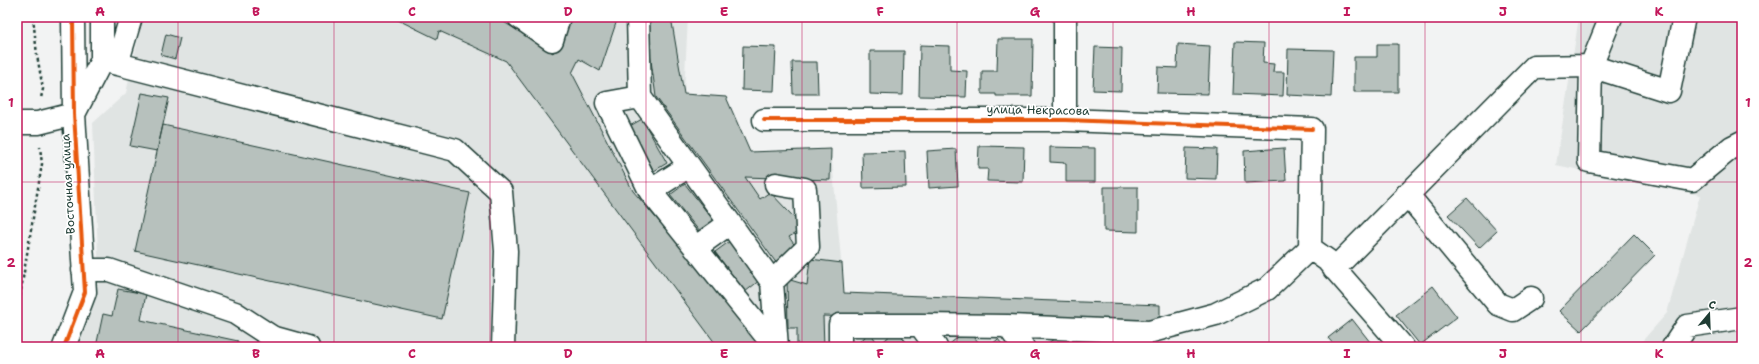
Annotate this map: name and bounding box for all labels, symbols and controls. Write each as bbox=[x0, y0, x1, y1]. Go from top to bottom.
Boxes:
text: A bbox=[95, 3, 105, 20]
text: B bbox=[252, 3, 260, 20]
text: C bbox=[408, 3, 416, 20]
text: D bbox=[563, 3, 573, 20]
text: E bbox=[720, 3, 729, 20]
text: F bbox=[876, 3, 884, 20]
text: G bbox=[1030, 3, 1041, 20]
text: H bbox=[1186, 3, 1196, 20]
text: I bbox=[1343, 3, 1351, 20]
text: J bbox=[1499, 3, 1507, 20]
text: K bbox=[1655, 3, 1664, 20]
text: 1 bbox=[8, 94, 14, 111]
text: 1 bbox=[1745, 94, 1751, 111]
street label: улица Некрасова bbox=[986, 101, 1090, 119]
street label: Восточная улица bbox=[57, 133, 79, 235]
text: 2 bbox=[6, 254, 16, 271]
text: 2 bbox=[1743, 254, 1753, 271]
north arrow bbox=[1689, 294, 1729, 334]
text: С bbox=[1706, 297, 1718, 313]
text: A bbox=[95, 345, 105, 362]
text: B bbox=[252, 345, 260, 362]
text: C bbox=[408, 345, 416, 362]
text: D bbox=[563, 345, 573, 362]
text: E bbox=[720, 345, 729, 362]
text: F bbox=[876, 345, 884, 362]
text: G bbox=[1030, 345, 1041, 362]
text: H bbox=[1186, 345, 1196, 362]
text: I bbox=[1343, 345, 1351, 362]
text: J bbox=[1499, 345, 1507, 362]
text: K bbox=[1655, 345, 1664, 362]

